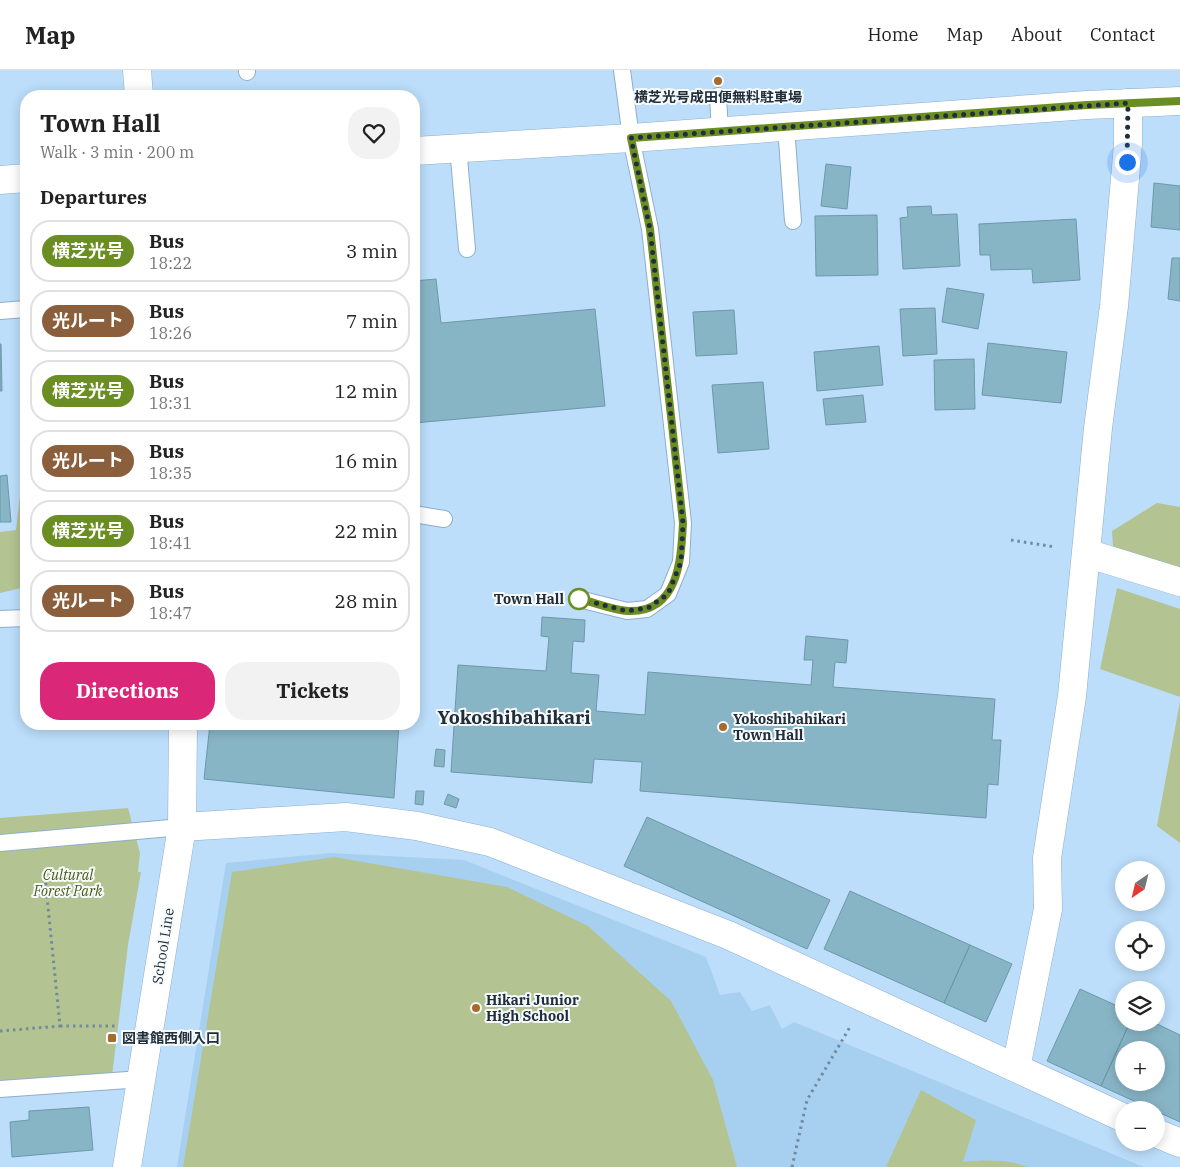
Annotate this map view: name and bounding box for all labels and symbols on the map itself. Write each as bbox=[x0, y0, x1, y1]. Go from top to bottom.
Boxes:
marker: 横芝光号成田便無料駐車場 bbox=[712, 75, 724, 87]
place label: 横芝光号成田便無料駐車場 bbox=[634, 88, 802, 106]
your location bbox=[1115, 150, 1140, 175]
marker: Town Hall bbox=[568, 588, 590, 610]
place label: Town Hall bbox=[494, 590, 564, 608]
district label: Yokoshibahikari bbox=[437, 705, 591, 729]
place label: Yokoshibahikari Town Hall bbox=[733, 710, 846, 744]
marker: Yokoshibahikari Town Hall bbox=[717, 721, 729, 733]
north arrow bbox=[1115, 861, 1165, 911]
park label: Cultural Forest Park bbox=[33, 866, 103, 900]
street label: School Line bbox=[148, 907, 178, 985]
place label: Hikari Junior High School bbox=[486, 991, 579, 1025]
marker: Hikari Junior High School bbox=[470, 1002, 482, 1014]
place label: 図書館西側入口 bbox=[122, 1029, 220, 1047]
marker: 図書館西側入口 bbox=[106, 1032, 118, 1044]

